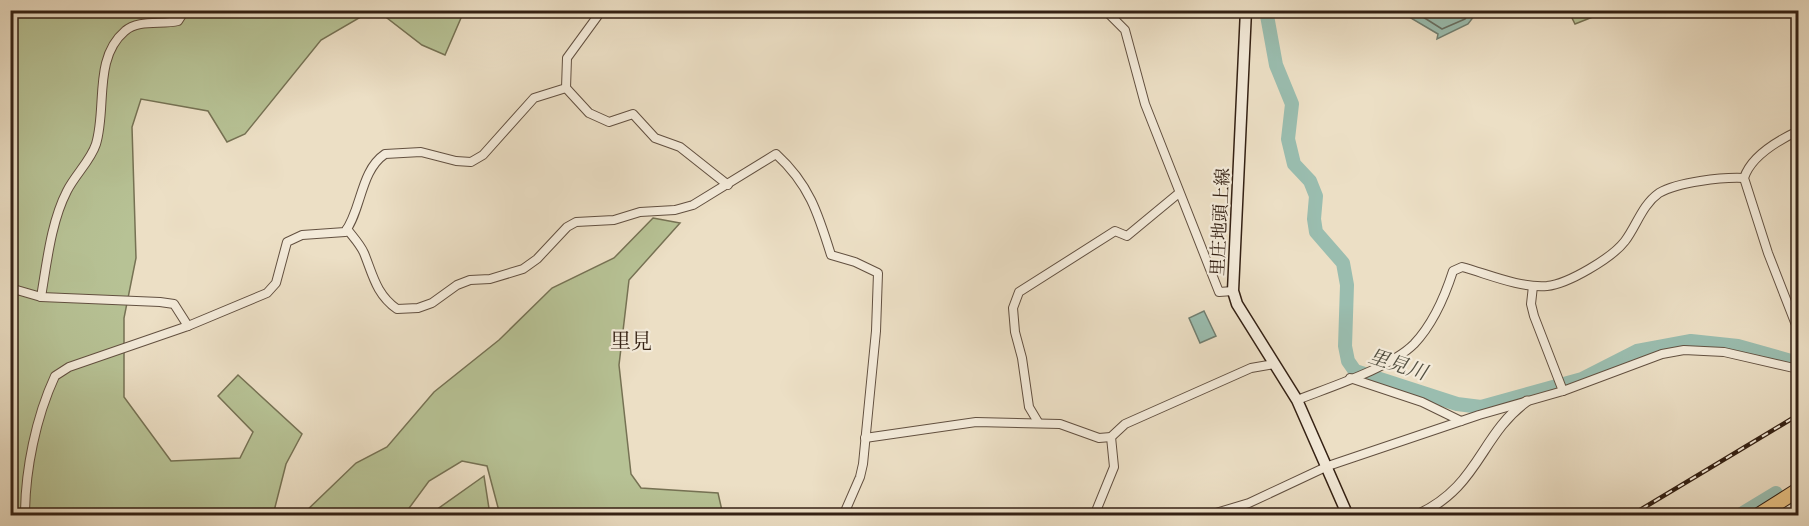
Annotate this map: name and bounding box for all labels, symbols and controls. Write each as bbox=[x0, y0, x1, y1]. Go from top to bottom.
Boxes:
street label: 里庄地頭上線 bbox=[1206, 167, 1234, 277]
district label: 里見 bbox=[610, 328, 652, 353]
water label: 里見川 bbox=[1366, 343, 1432, 385]

